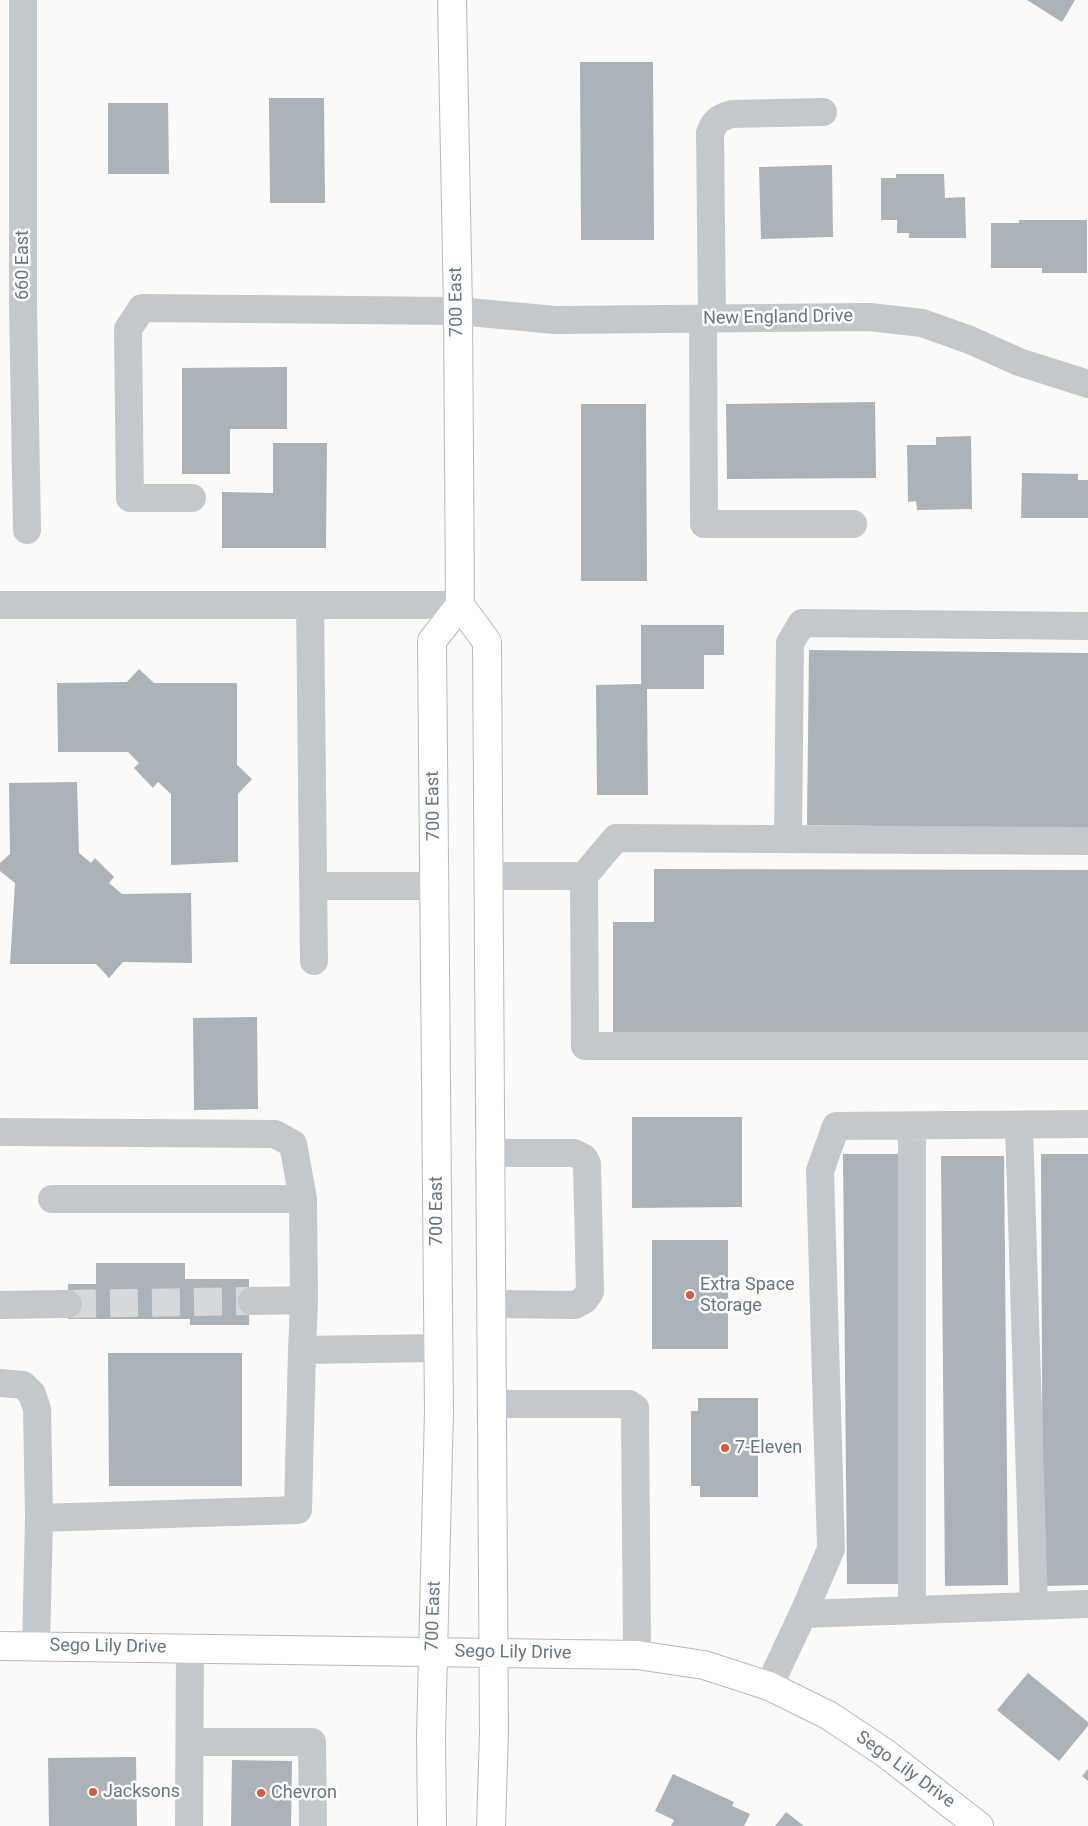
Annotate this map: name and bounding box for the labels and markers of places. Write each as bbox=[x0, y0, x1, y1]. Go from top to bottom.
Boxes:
place label: Extra Space Storage bbox=[700, 1274, 795, 1316]
marker: Extra Space Storage bbox=[684, 1289, 696, 1301]
place label: 7-Eleven bbox=[735, 1437, 802, 1459]
marker: 7-Eleven bbox=[719, 1442, 731, 1454]
place label: Jacksons bbox=[103, 1781, 180, 1803]
place label: Chevron bbox=[271, 1782, 337, 1804]
marker: Jacksons bbox=[87, 1786, 99, 1798]
marker: Chevron bbox=[255, 1787, 267, 1799]

